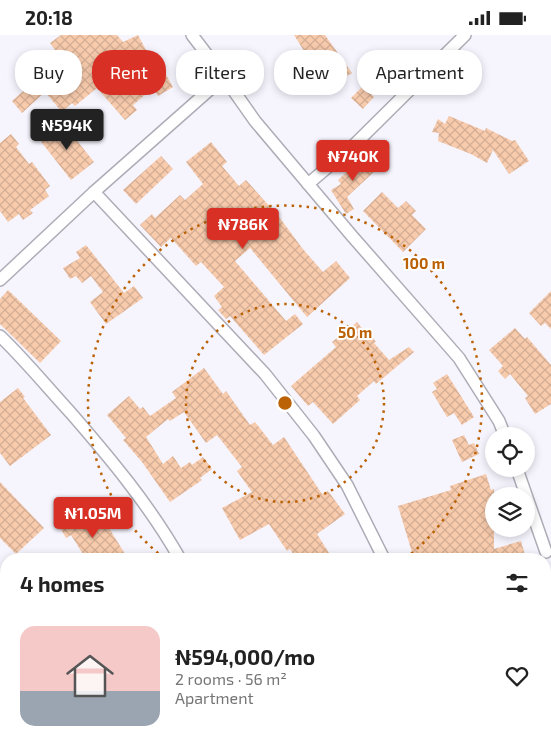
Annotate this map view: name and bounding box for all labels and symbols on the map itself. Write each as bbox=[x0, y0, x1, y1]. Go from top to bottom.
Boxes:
pin: ₦594K bbox=[32, 109, 102, 151]
pin: ₦740K bbox=[318, 139, 388, 182]
pin: ₦786K bbox=[208, 207, 278, 250]
text: 100 m bbox=[403, 254, 445, 272]
text: 50 m bbox=[338, 323, 372, 341]
centre of rings bbox=[276, 394, 294, 412]
pin: ₦1.05M bbox=[52, 497, 134, 539]

